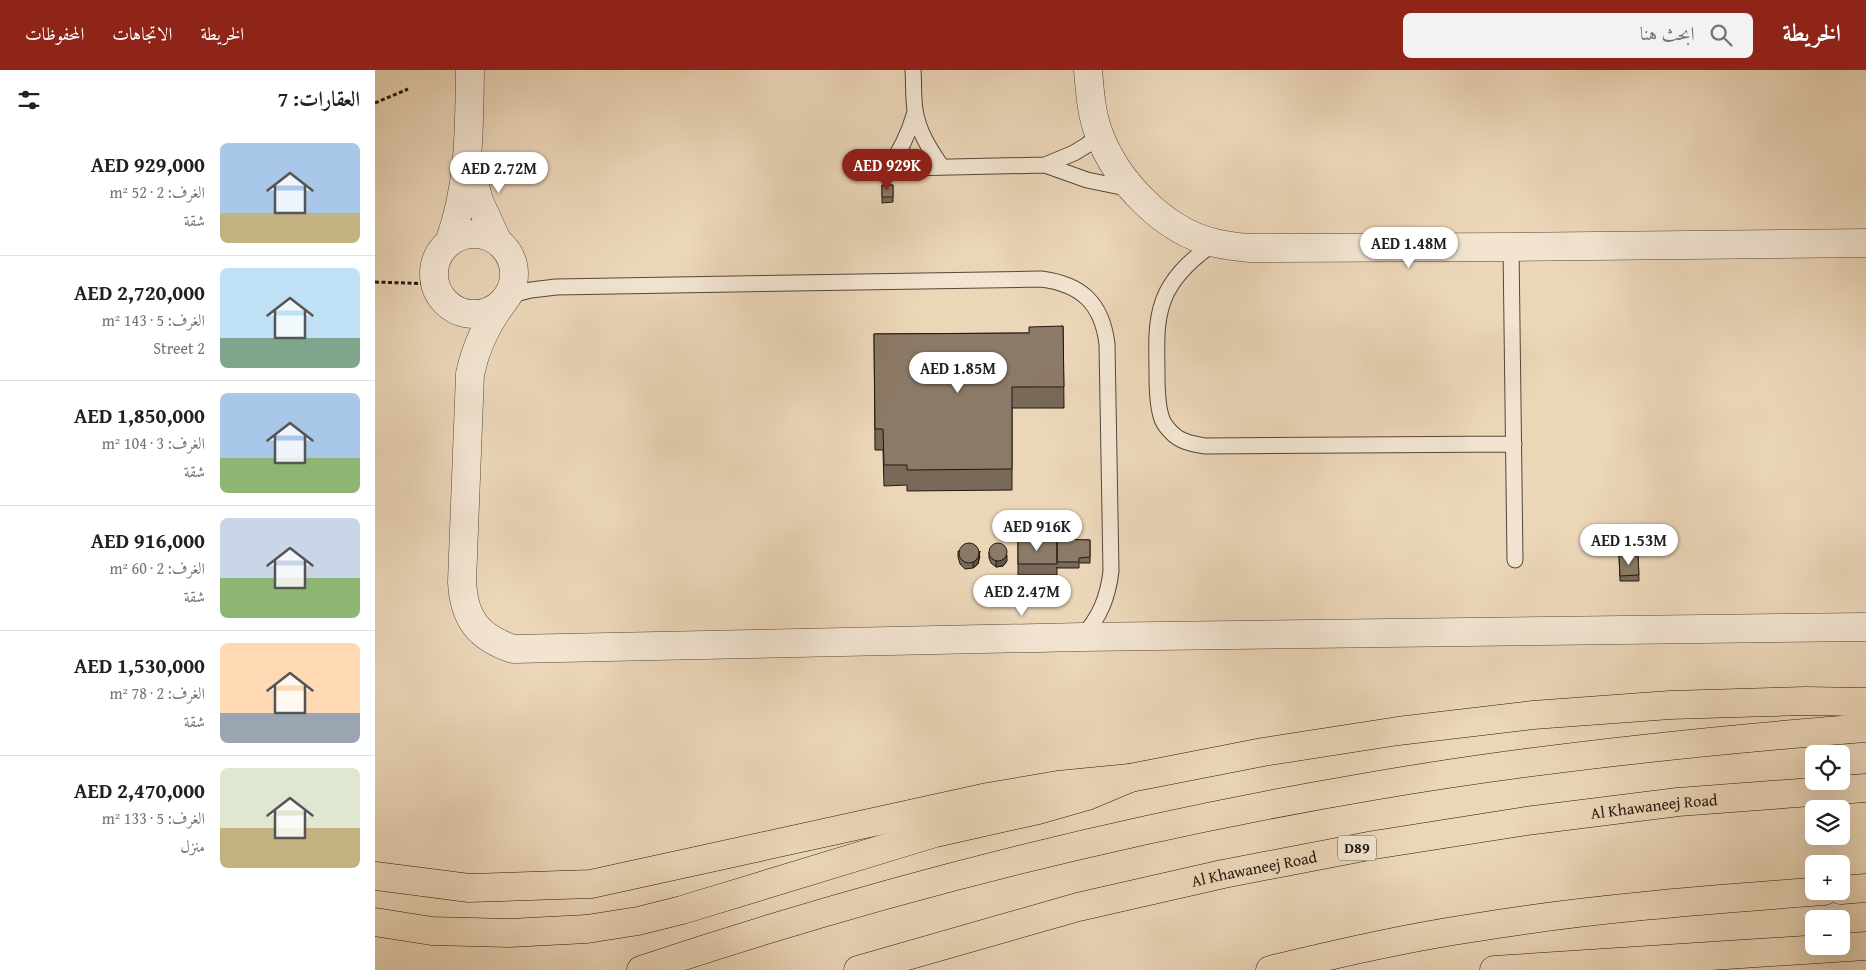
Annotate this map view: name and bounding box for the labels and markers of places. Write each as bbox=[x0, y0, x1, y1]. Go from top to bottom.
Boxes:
pin: AED 929K bbox=[835, 148, 939, 191]
pin: AED 2.72M bbox=[442, 152, 556, 194]
pin: AED 1.48M bbox=[1352, 226, 1466, 269]
pin: AED 1.85M bbox=[901, 352, 1015, 394]
pin: AED 916K bbox=[985, 510, 1089, 552]
pin: AED 1.53M bbox=[1572, 524, 1686, 566]
pin: AED 2.47M bbox=[965, 574, 1079, 617]

